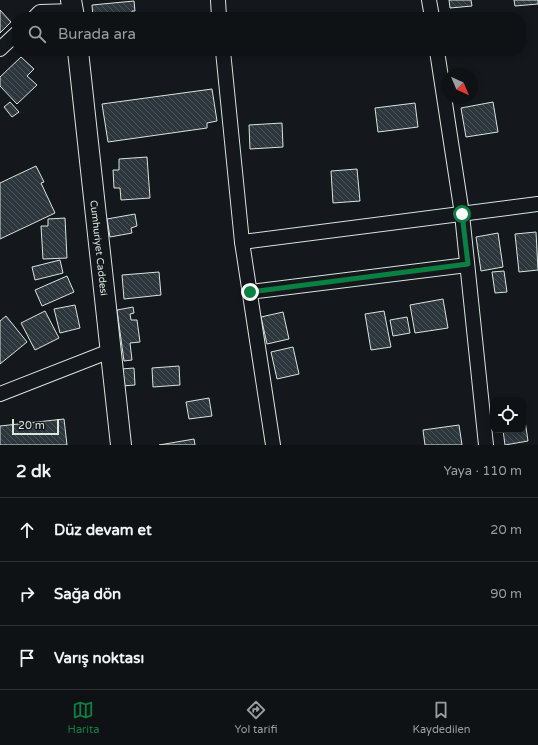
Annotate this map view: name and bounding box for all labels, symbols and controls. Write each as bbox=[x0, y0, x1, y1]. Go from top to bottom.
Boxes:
search box bbox=[12, 12, 526, 56]
icon: search bbox=[26, 23, 48, 45]
text: Burada ara bbox=[58, 25, 136, 43]
north arrow bbox=[442, 68, 478, 104]
street label: Cumhuriyet Caddesi bbox=[87, 199, 110, 296]
route start bbox=[453, 205, 471, 223]
route end bbox=[241, 283, 259, 301]
map controls bbox=[490, 397, 526, 433]
button: locate bbox=[490, 397, 526, 433]
scale bar bbox=[12, 417, 59, 436]
text: 20 m bbox=[18, 419, 45, 432]
text: 2 dk bbox=[16, 461, 51, 482]
text: Yaya · 110 m bbox=[443, 463, 522, 479]
icon: ahead bbox=[16, 519, 38, 541]
text: Düz devam et bbox=[54, 521, 152, 539]
text: 20 m bbox=[490, 522, 522, 538]
icon: right bbox=[16, 583, 38, 605]
text: Sağa dön bbox=[54, 585, 121, 603]
text: 90 m bbox=[490, 586, 522, 602]
icon: arrive bbox=[16, 647, 38, 669]
text: Varış noktası bbox=[54, 649, 144, 667]
tab: Harita bbox=[68, 699, 99, 736]
tab: Yol tarifi bbox=[235, 699, 277, 736]
tab: Kaydedilen bbox=[413, 699, 470, 736]

